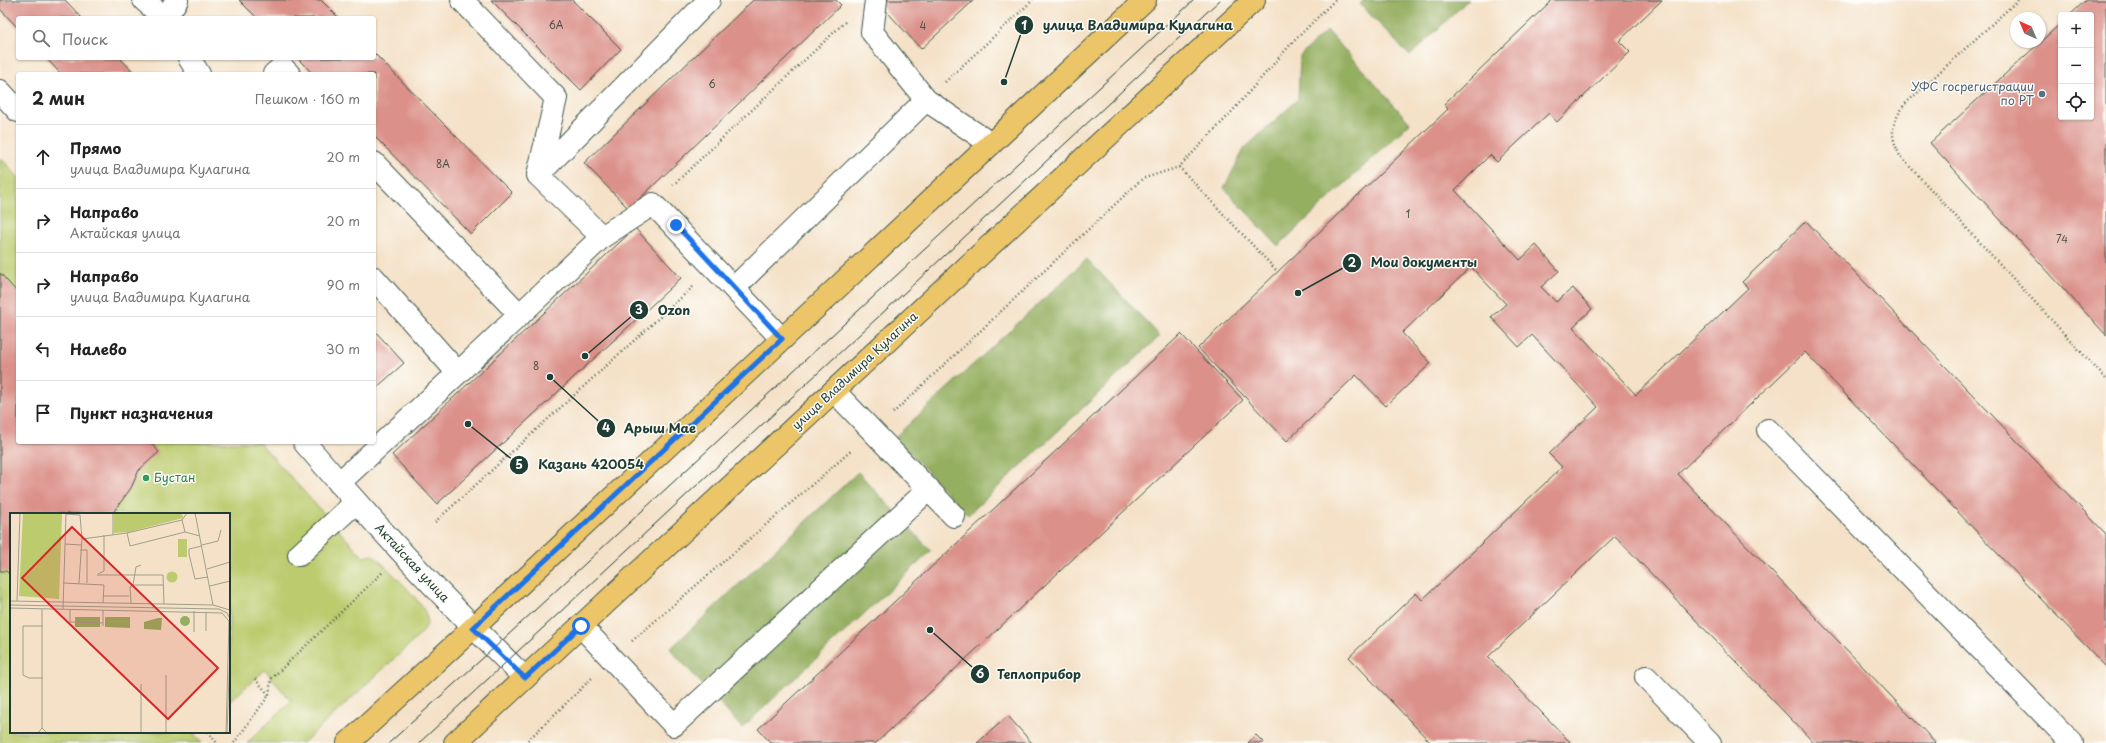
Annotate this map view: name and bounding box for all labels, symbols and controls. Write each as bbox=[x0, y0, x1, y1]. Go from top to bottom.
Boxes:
north arrow bbox=[2010, 12, 2046, 48]
map controls bbox=[2058, 12, 2094, 120]
button: + bbox=[2058, 12, 2094, 48]
callout: улица Владимира Кулагина bbox=[1014, 13, 1241, 38]
text: улица Владимира Кулагина bbox=[1043, 15, 1233, 34]
search box bbox=[16, 16, 376, 60]
text: 1 bbox=[1021, 16, 1027, 34]
house number: 6А bbox=[549, 17, 564, 32]
house number: 4 bbox=[920, 18, 927, 33]
icon: search bbox=[30, 27, 52, 49]
text: Поиск bbox=[62, 27, 108, 50]
button: − bbox=[2058, 48, 2094, 84]
house number: 6 bbox=[708, 76, 716, 91]
place label: УФС госрегистрации по РТ bbox=[1911, 77, 2035, 109]
button: locate bbox=[2058, 84, 2094, 120]
text: 2 мин bbox=[32, 85, 85, 111]
text: Пешком · 160 m bbox=[255, 89, 360, 108]
marker: УФС госрегистрации по РТ bbox=[2037, 89, 2047, 99]
text: Прямо bbox=[70, 136, 121, 159]
icon: ahead bbox=[32, 146, 54, 168]
text: 20 m bbox=[326, 147, 360, 166]
house number: 8А bbox=[436, 156, 450, 171]
text: улица Владимира Кулагина bbox=[70, 159, 250, 178]
text: Направо bbox=[70, 200, 139, 223]
house number: 1 bbox=[1406, 206, 1410, 221]
icon: right bbox=[32, 210, 54, 232]
text: 20 m bbox=[326, 211, 360, 230]
route end bbox=[667, 216, 685, 234]
text: Актайская улица bbox=[70, 223, 181, 242]
house number: 74 bbox=[2056, 231, 2068, 246]
callout: Мои документы bbox=[1342, 250, 1485, 275]
text: Мои документы bbox=[1371, 252, 1477, 271]
text: 2 bbox=[1348, 253, 1357, 271]
text: Направо bbox=[70, 264, 139, 287]
icon: right bbox=[32, 274, 54, 296]
text: 90 m bbox=[327, 275, 360, 294]
text: улица Владимира Кулагина bbox=[70, 287, 250, 306]
callout: Ozon bbox=[629, 298, 698, 323]
text: 3 bbox=[635, 300, 643, 318]
text: Ozon bbox=[658, 300, 690, 319]
street label: улица Владимира Кулагина bbox=[787, 307, 922, 434]
text: Налево bbox=[70, 337, 127, 360]
icon: left bbox=[32, 338, 54, 360]
text: 30 m bbox=[326, 339, 360, 358]
house number: 8 bbox=[533, 358, 539, 373]
text: Пункт назначения bbox=[70, 401, 213, 424]
icon: arrive bbox=[32, 402, 54, 424]
callout: Арыш Мае bbox=[596, 416, 704, 441]
text: 4 bbox=[602, 418, 610, 436]
text: Арыш Мае bbox=[623, 418, 696, 437]
callout: Казань 420054 bbox=[509, 452, 652, 477]
text: Казань 420054 bbox=[538, 454, 644, 473]
text: 5 bbox=[515, 455, 523, 473]
place label: Бустан bbox=[154, 468, 195, 486]
marker: Бустан bbox=[141, 473, 151, 483]
inset map bbox=[10, 513, 230, 733]
street label: Актайская улица bbox=[371, 519, 454, 606]
route start bbox=[572, 617, 590, 635]
callout: Теплоприбор bbox=[970, 662, 1089, 687]
text: 6 bbox=[976, 664, 985, 682]
text: Теплоприбор bbox=[997, 664, 1081, 683]

